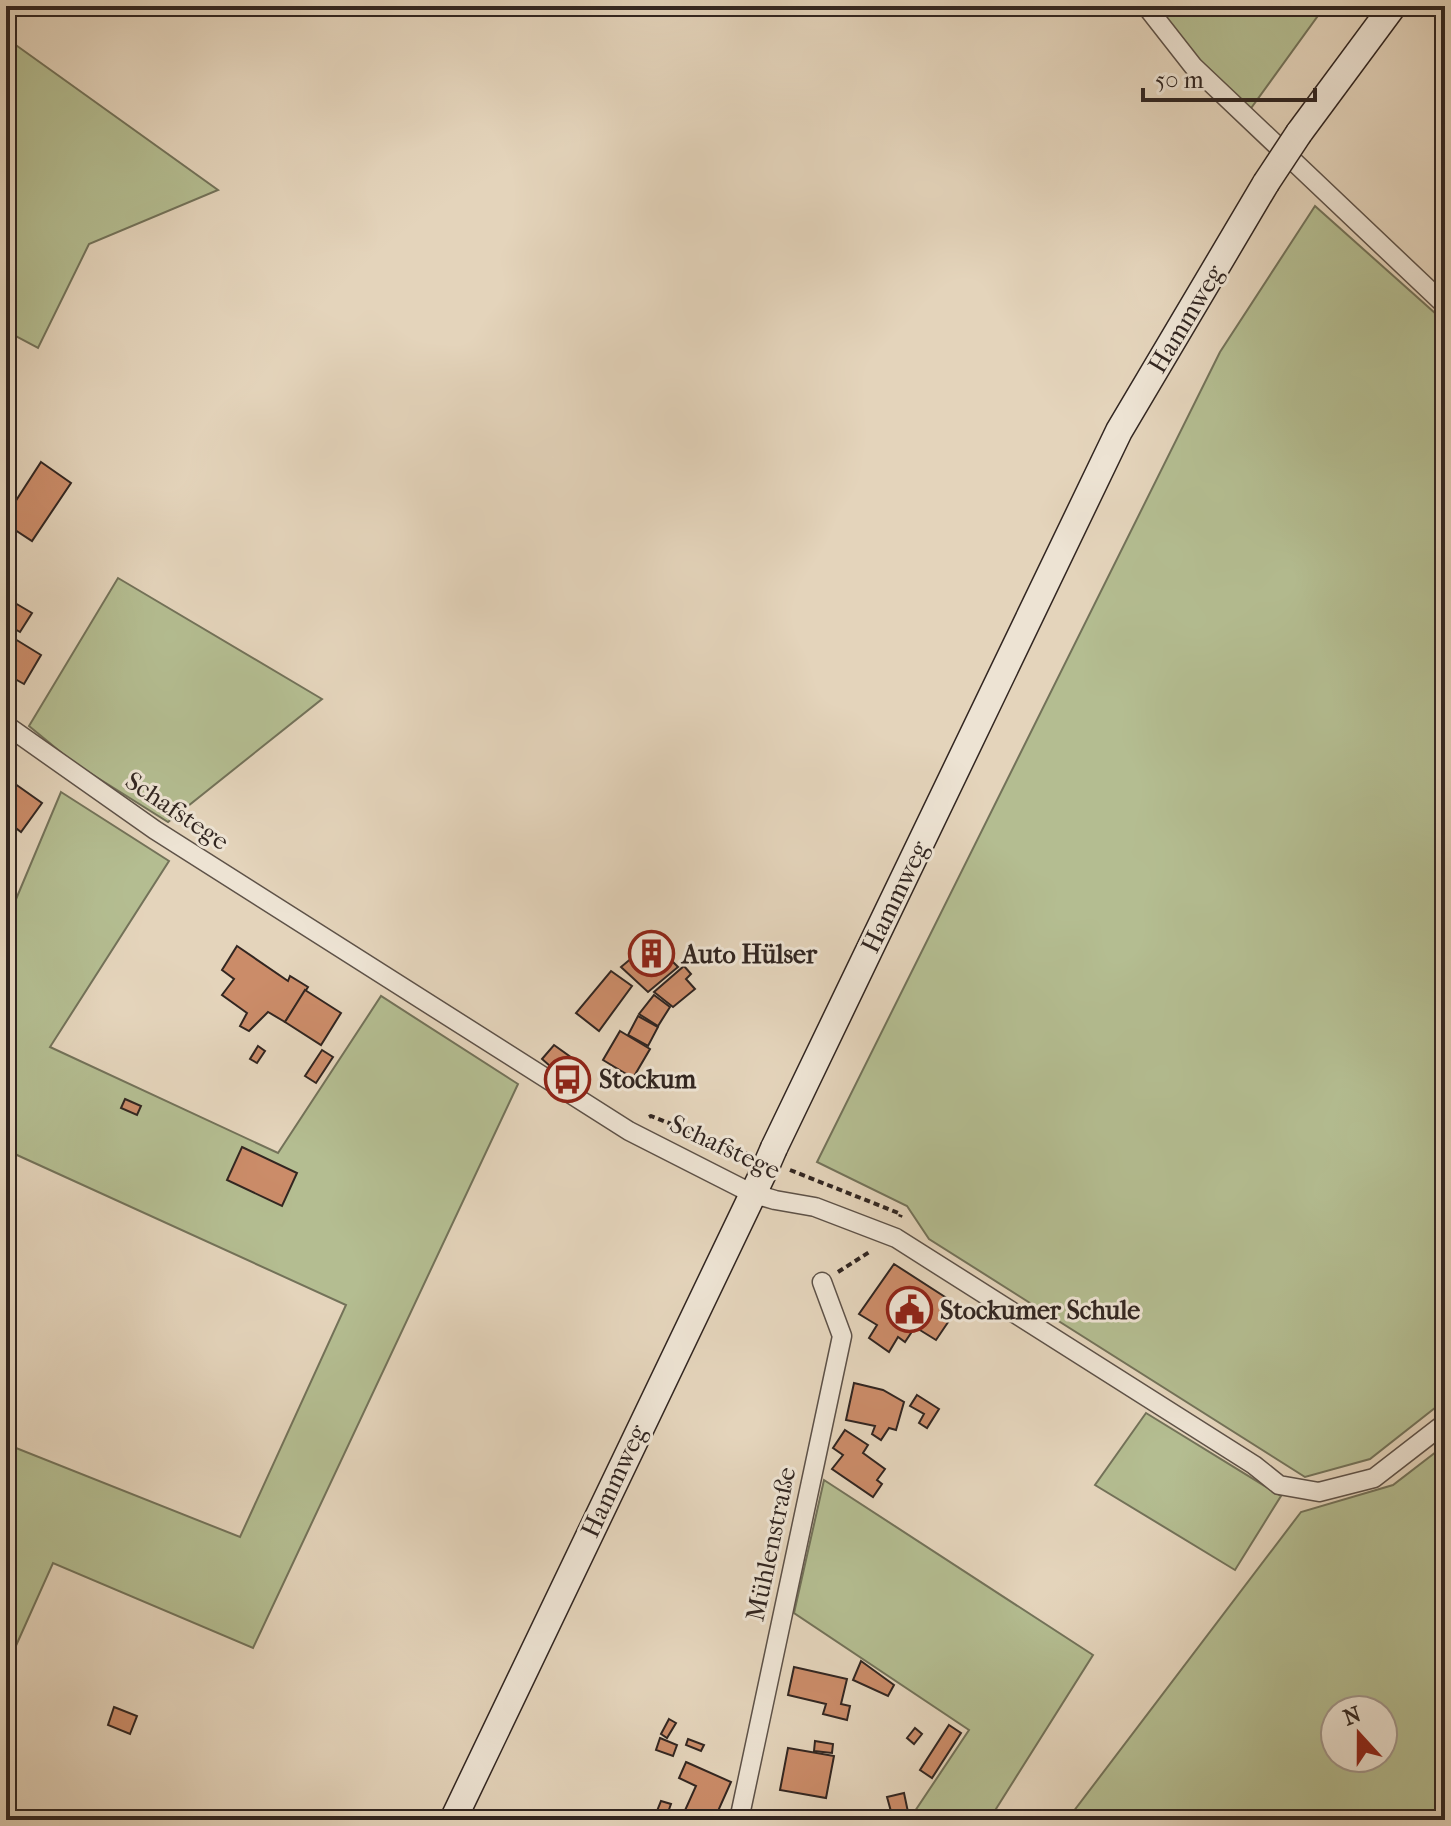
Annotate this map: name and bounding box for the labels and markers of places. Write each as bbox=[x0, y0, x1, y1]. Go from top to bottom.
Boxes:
building icon: Auto Hülser bbox=[627, 930, 675, 978]
place label: Auto Hülser bbox=[680, 939, 818, 970]
bus stop icon: Stockum bbox=[544, 1055, 592, 1103]
place label: Stockum bbox=[599, 1064, 696, 1095]
public building icon: Stockumer Schule bbox=[885, 1286, 933, 1334]
place label: Stockumer Schule bbox=[940, 1295, 1140, 1326]

